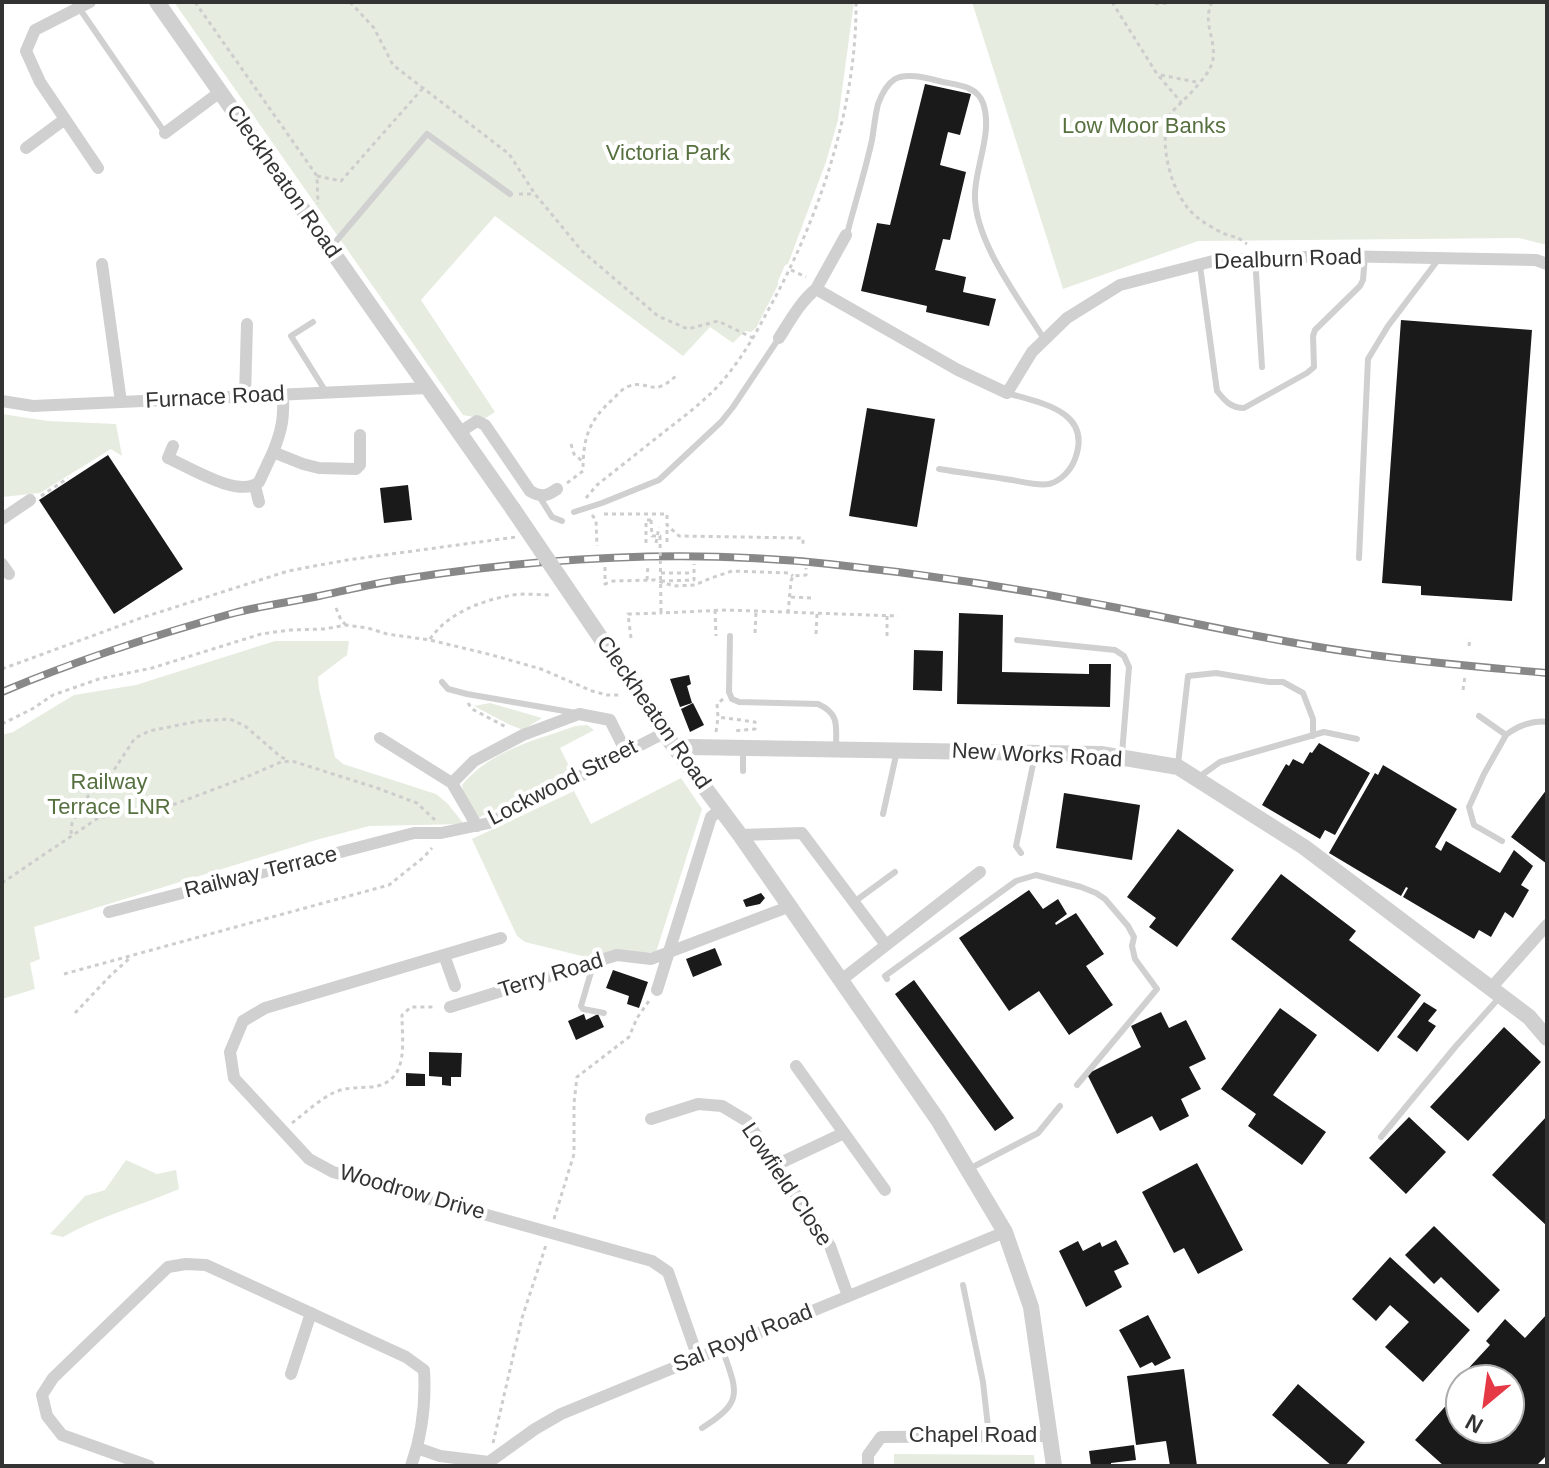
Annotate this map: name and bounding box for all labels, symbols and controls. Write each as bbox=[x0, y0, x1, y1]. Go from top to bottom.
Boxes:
street label: Cleckheaton Road bbox=[220, 100, 346, 264]
park label: Low Moor Banks bbox=[1062, 114, 1226, 140]
park label: Victoria Park bbox=[606, 141, 730, 167]
street label: Dealburn Road bbox=[1214, 244, 1362, 276]
street label: Furnace Road bbox=[145, 381, 285, 415]
street label: Cleckheaton Road bbox=[590, 631, 716, 795]
street label: Lockwood Street bbox=[484, 734, 642, 832]
street label: New Works Road bbox=[951, 738, 1123, 774]
park label: Railway Terrace LNR bbox=[47, 770, 171, 822]
street label: Railway Terrace bbox=[182, 841, 340, 905]
street label: Terry Road bbox=[496, 948, 606, 1004]
street label: Lowfield Close bbox=[735, 1118, 837, 1252]
street label: Woodrow Drive bbox=[336, 1160, 488, 1226]
street label: Sal Royd Road bbox=[669, 1299, 817, 1379]
north arrow bbox=[1445, 1364, 1525, 1444]
text: N bbox=[1461, 1409, 1487, 1438]
street label: Chapel Road bbox=[909, 1423, 1037, 1449]

